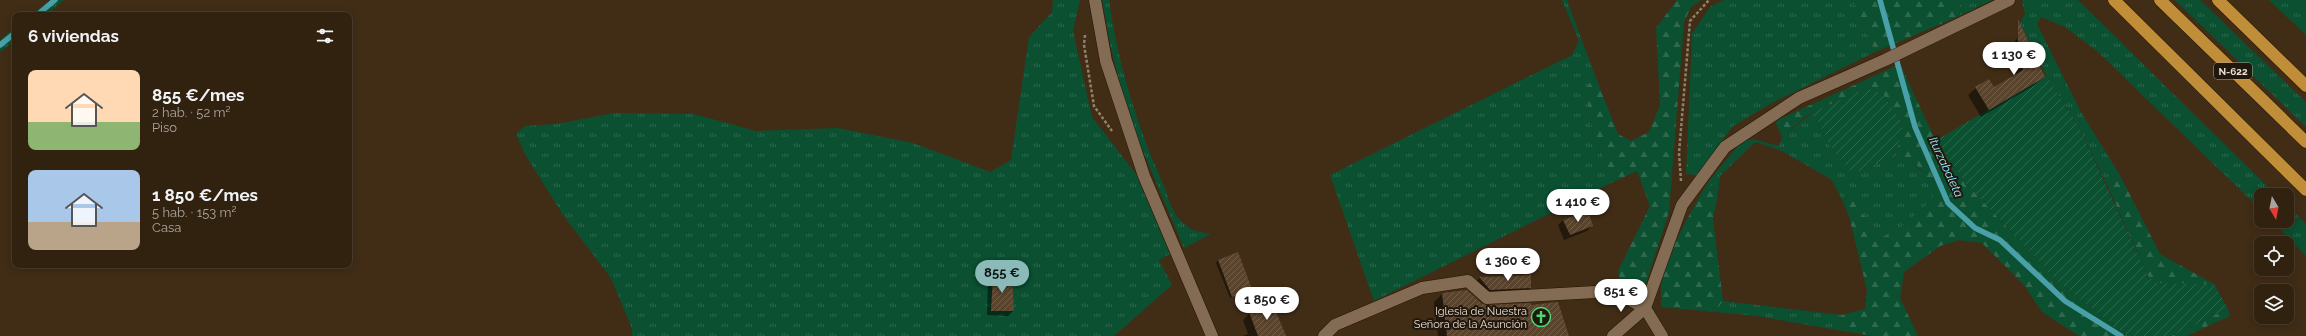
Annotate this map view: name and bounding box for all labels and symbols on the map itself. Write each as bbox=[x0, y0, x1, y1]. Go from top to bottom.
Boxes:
pin: 1 130 € bbox=[1977, 42, 2051, 76]
road number: N-622 bbox=[2214, 63, 2252, 79]
water label: Iturzabaleta bbox=[1926, 135, 1966, 199]
north arrow bbox=[2254, 188, 2294, 228]
pin: 1 410 € bbox=[1541, 189, 1615, 223]
pin: 1 360 € bbox=[1471, 248, 1545, 282]
pin: 855 € bbox=[974, 260, 1030, 294]
pin: 851 € bbox=[1593, 279, 1649, 313]
pin: 1 850 € bbox=[1230, 287, 1304, 321]
place label: Iglesia de Nuestra Señora de la Asunción bbox=[1414, 305, 1527, 331]
church icon: Iglesia de Nuestra Señora de la Asunción bbox=[1530, 306, 1552, 328]

